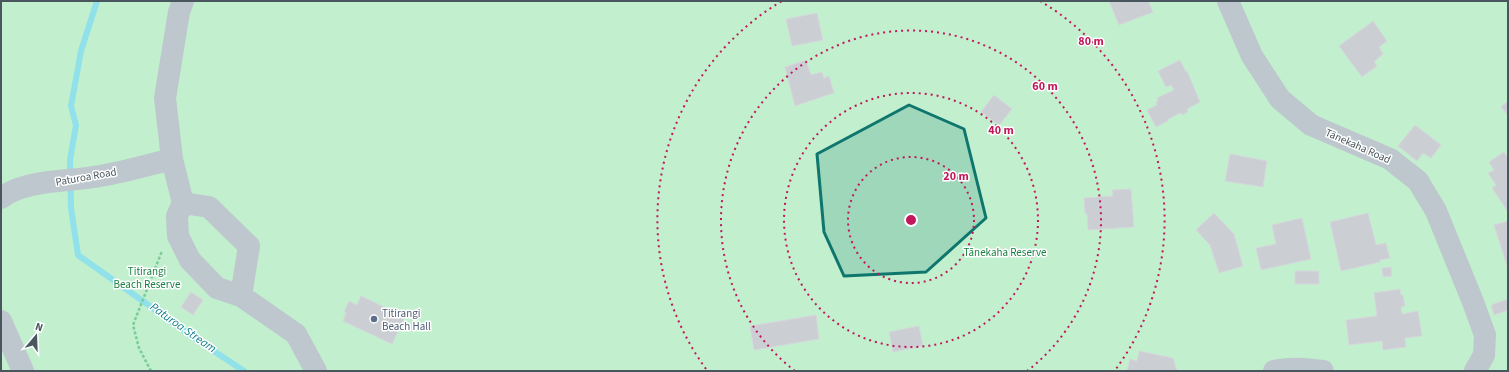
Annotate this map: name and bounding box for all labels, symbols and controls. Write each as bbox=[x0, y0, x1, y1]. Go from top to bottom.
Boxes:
text: 80 m bbox=[1078, 33, 1104, 50]
text: 60 m bbox=[1032, 78, 1058, 95]
text: 40 m bbox=[988, 122, 1014, 139]
street label: Tānekaha Road bbox=[1323, 125, 1393, 167]
street label: Paturoa Road bbox=[54, 164, 118, 190]
text: 20 m bbox=[943, 168, 969, 185]
centre of rings bbox=[904, 213, 918, 227]
park label: Tānekaha Reserve bbox=[963, 245, 1047, 260]
park label: Titirangi Beach Reserve bbox=[114, 264, 181, 292]
water label: Paturoa Stream bbox=[146, 299, 220, 357]
place label: Titirangi Beach Hall bbox=[382, 306, 431, 334]
marker: Titirangi Beach Hall bbox=[369, 314, 379, 324]
north arrow bbox=[16, 316, 56, 356]
text: N bbox=[33, 319, 45, 335]

